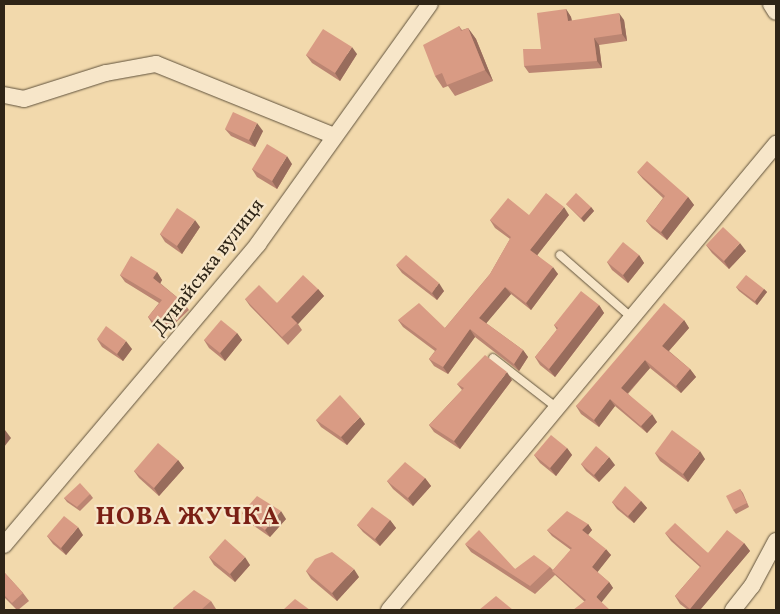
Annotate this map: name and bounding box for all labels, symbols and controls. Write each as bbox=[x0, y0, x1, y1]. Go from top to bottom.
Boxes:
street label: Дунайська вулиця bbox=[148, 195, 270, 341]
district label: НОВА ЖУЧКА bbox=[94, 503, 282, 533]

